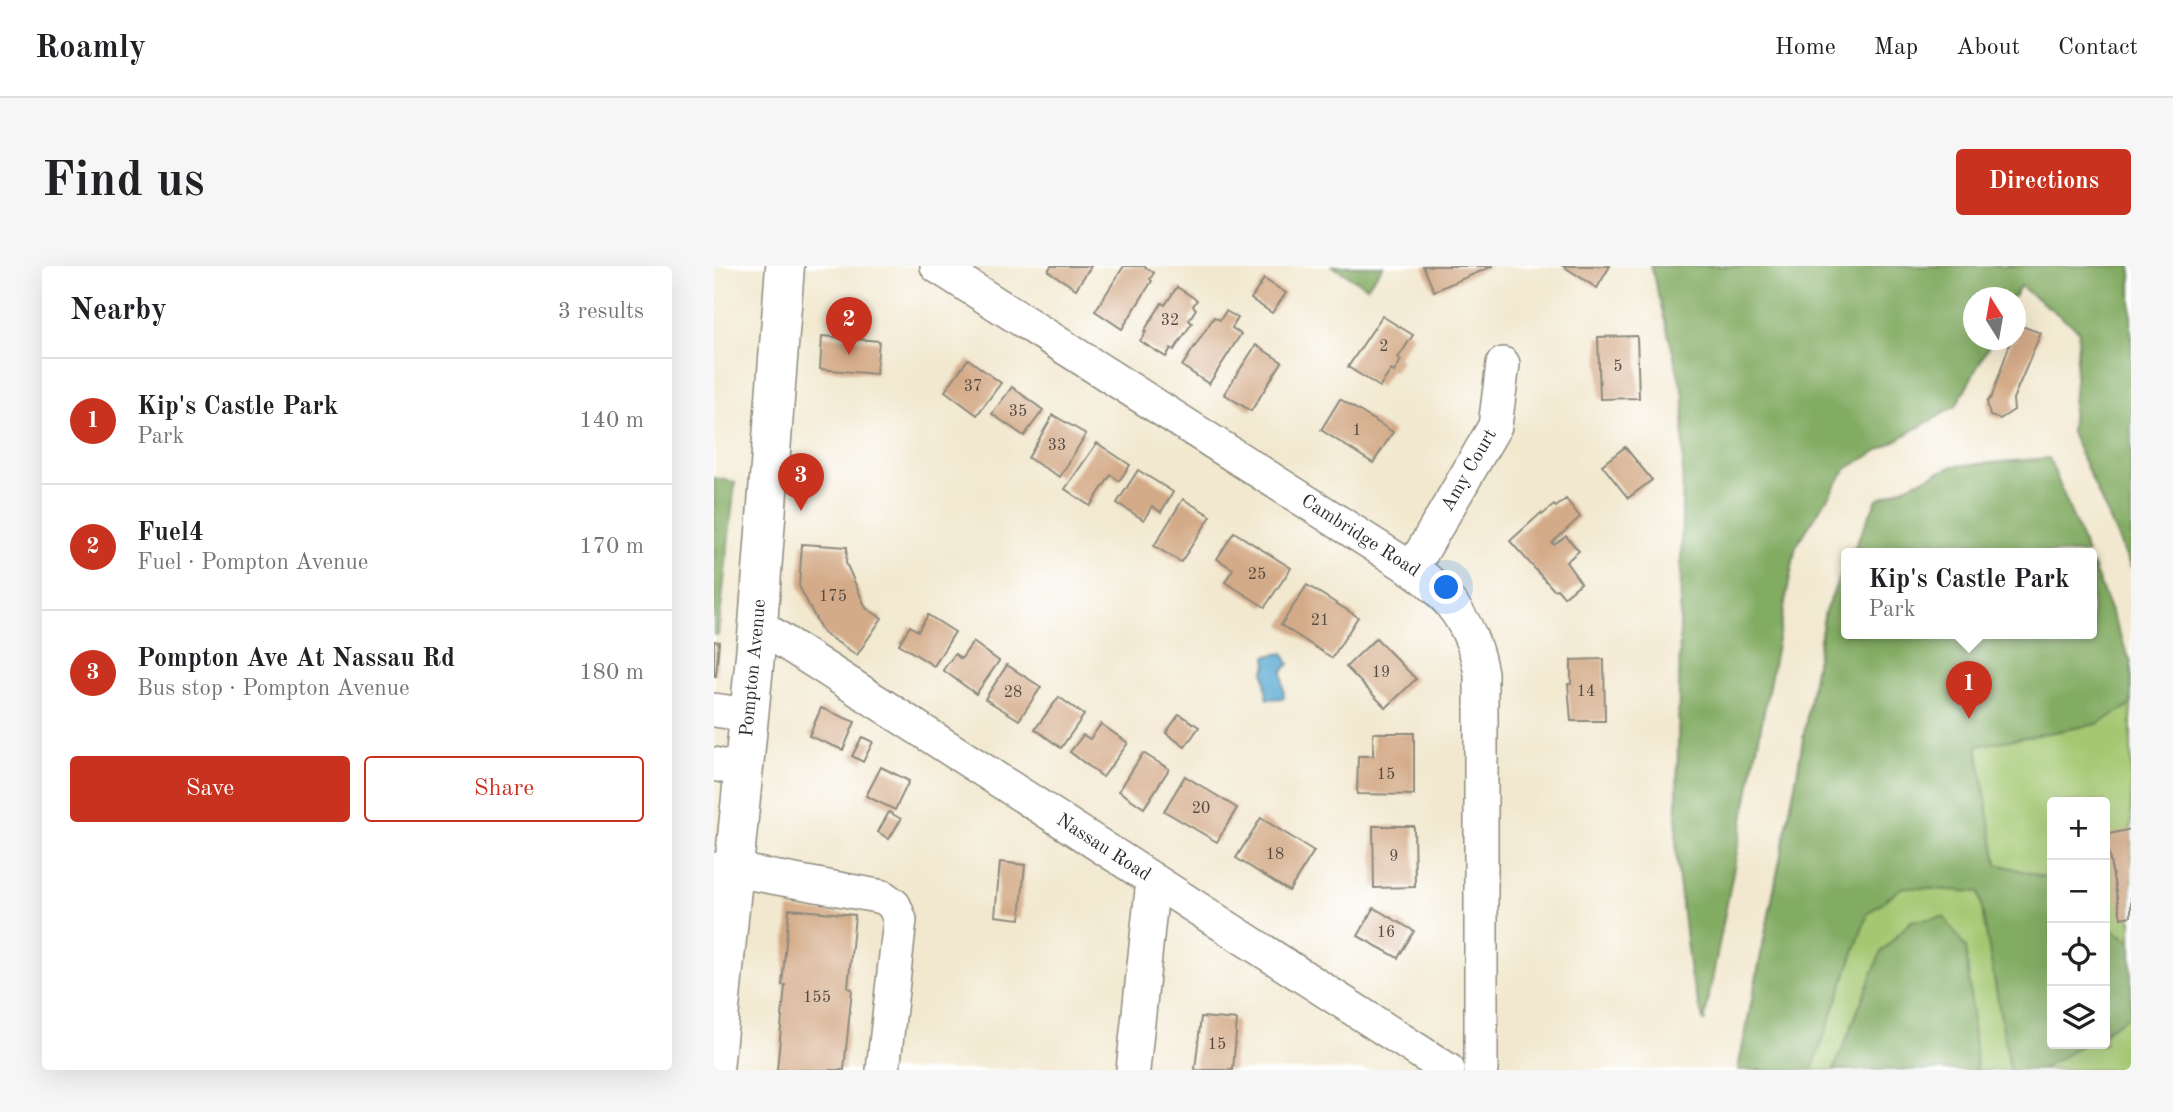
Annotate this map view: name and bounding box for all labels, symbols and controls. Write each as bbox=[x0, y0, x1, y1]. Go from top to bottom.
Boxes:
text: Roamly bbox=[35, 32, 146, 65]
text: Home bbox=[1775, 36, 1836, 60]
text: Map bbox=[1874, 36, 1918, 60]
text: About bbox=[1956, 36, 2020, 60]
text: Contact bbox=[2058, 36, 2138, 60]
button: Directions bbox=[1956, 149, 2131, 215]
text: Find us bbox=[42, 158, 205, 207]
north arrow bbox=[1963, 287, 2026, 350]
text: Nearby bbox=[70, 296, 167, 326]
pin: 2 bbox=[826, 297, 872, 355]
text: 3 results bbox=[558, 300, 644, 323]
house number: 32 bbox=[1161, 313, 1179, 329]
house number: 2 bbox=[1379, 339, 1389, 355]
house number: 5 bbox=[1613, 359, 1623, 375]
house number: 37 bbox=[964, 379, 982, 395]
text: Kip's Castle Park bbox=[137, 394, 338, 420]
house number: 35 bbox=[1009, 404, 1027, 420]
text: 1 bbox=[86, 409, 100, 432]
text: 140 m bbox=[579, 409, 644, 432]
house number: 1 bbox=[1352, 423, 1362, 439]
text: Park bbox=[137, 425, 184, 448]
street label: Amy Court bbox=[1438, 426, 1500, 515]
house number: 33 bbox=[1048, 438, 1066, 454]
pin: 3 bbox=[778, 453, 824, 511]
street label: Cambridge Road bbox=[1298, 491, 1423, 581]
text: Fuel4 bbox=[137, 520, 204, 546]
text: 2 bbox=[86, 535, 100, 558]
text: 170 m bbox=[579, 535, 644, 558]
popup bbox=[1841, 548, 2097, 639]
text: Fuel · Pompton Avenue bbox=[137, 551, 368, 574]
house number: 25 bbox=[1248, 567, 1266, 583]
text: Kip's Castle Park bbox=[1868, 567, 2070, 593]
your location bbox=[1429, 570, 1463, 604]
house number: 175 bbox=[819, 589, 847, 605]
street label: Pompton Avenue bbox=[737, 598, 769, 738]
text: Park bbox=[1868, 598, 1916, 621]
house number: 21 bbox=[1311, 613, 1329, 629]
text: Pompton Ave At Nassau Rd bbox=[137, 646, 455, 672]
text: 3 bbox=[86, 661, 100, 684]
text: 180 m bbox=[579, 661, 644, 684]
pin: 1 bbox=[1946, 661, 1992, 719]
house number: 19 bbox=[1372, 665, 1390, 681]
text: Bus stop · Pompton Avenue bbox=[137, 677, 410, 700]
house number: 14 bbox=[1577, 684, 1595, 700]
house number: 28 bbox=[1004, 685, 1022, 701]
button: Save bbox=[70, 756, 350, 822]
button: Share bbox=[364, 756, 644, 822]
house number: 15 bbox=[1377, 767, 1395, 783]
map controls bbox=[2047, 797, 2110, 1049]
button: + bbox=[2047, 797, 2110, 860]
house number: 20 bbox=[1192, 801, 1210, 817]
street label: Nassau Road bbox=[1053, 811, 1154, 885]
house number: 18 bbox=[1266, 847, 1284, 863]
house number: 9 bbox=[1389, 849, 1399, 865]
button: − bbox=[2047, 860, 2110, 923]
button: locate bbox=[2047, 923, 2110, 986]
house number: 16 bbox=[1377, 925, 1395, 941]
button: layers bbox=[2047, 986, 2110, 1049]
house number: 155 bbox=[803, 990, 831, 1006]
house number: 15 bbox=[1208, 1037, 1226, 1053]

